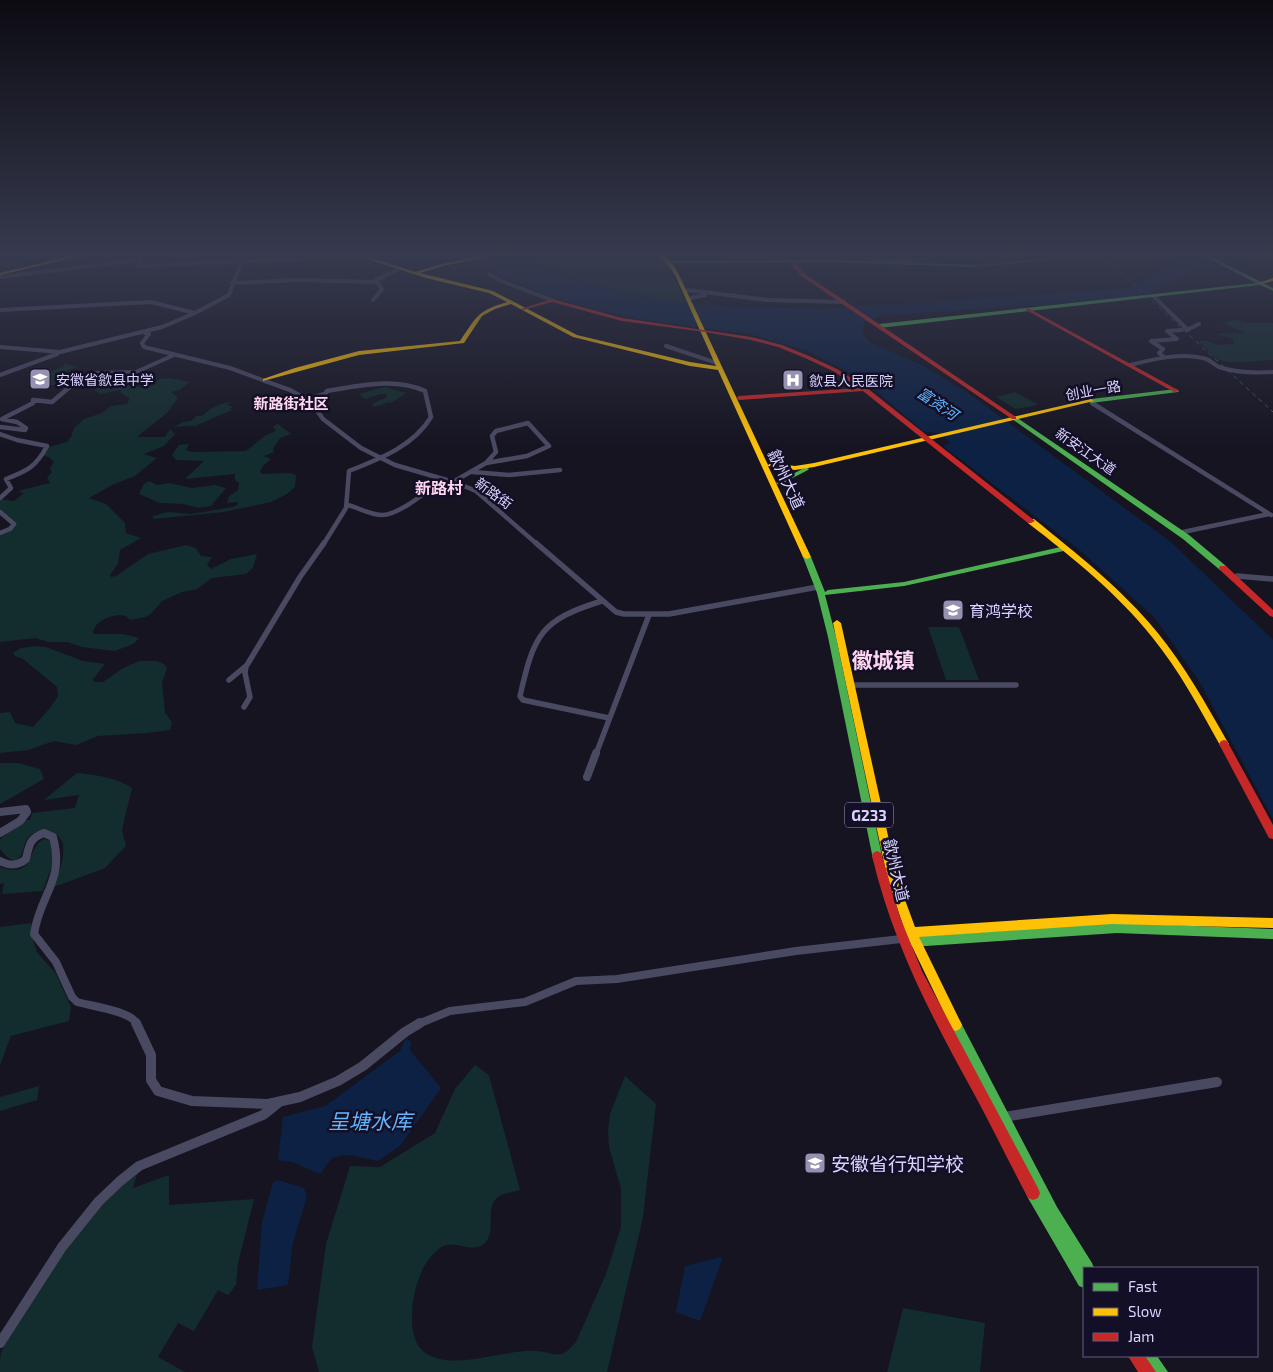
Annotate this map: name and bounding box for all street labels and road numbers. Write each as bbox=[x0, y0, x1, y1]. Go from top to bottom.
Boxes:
street label: 创业一路 bbox=[1064, 377, 1122, 403]
street label: 新安江大道 bbox=[1052, 424, 1120, 478]
street label: 歙州大道 bbox=[765, 446, 809, 512]
street label: 新路街 bbox=[472, 474, 516, 512]
road number: G233 bbox=[845, 802, 893, 828]
street label: 歙州大道 bbox=[881, 837, 913, 903]

